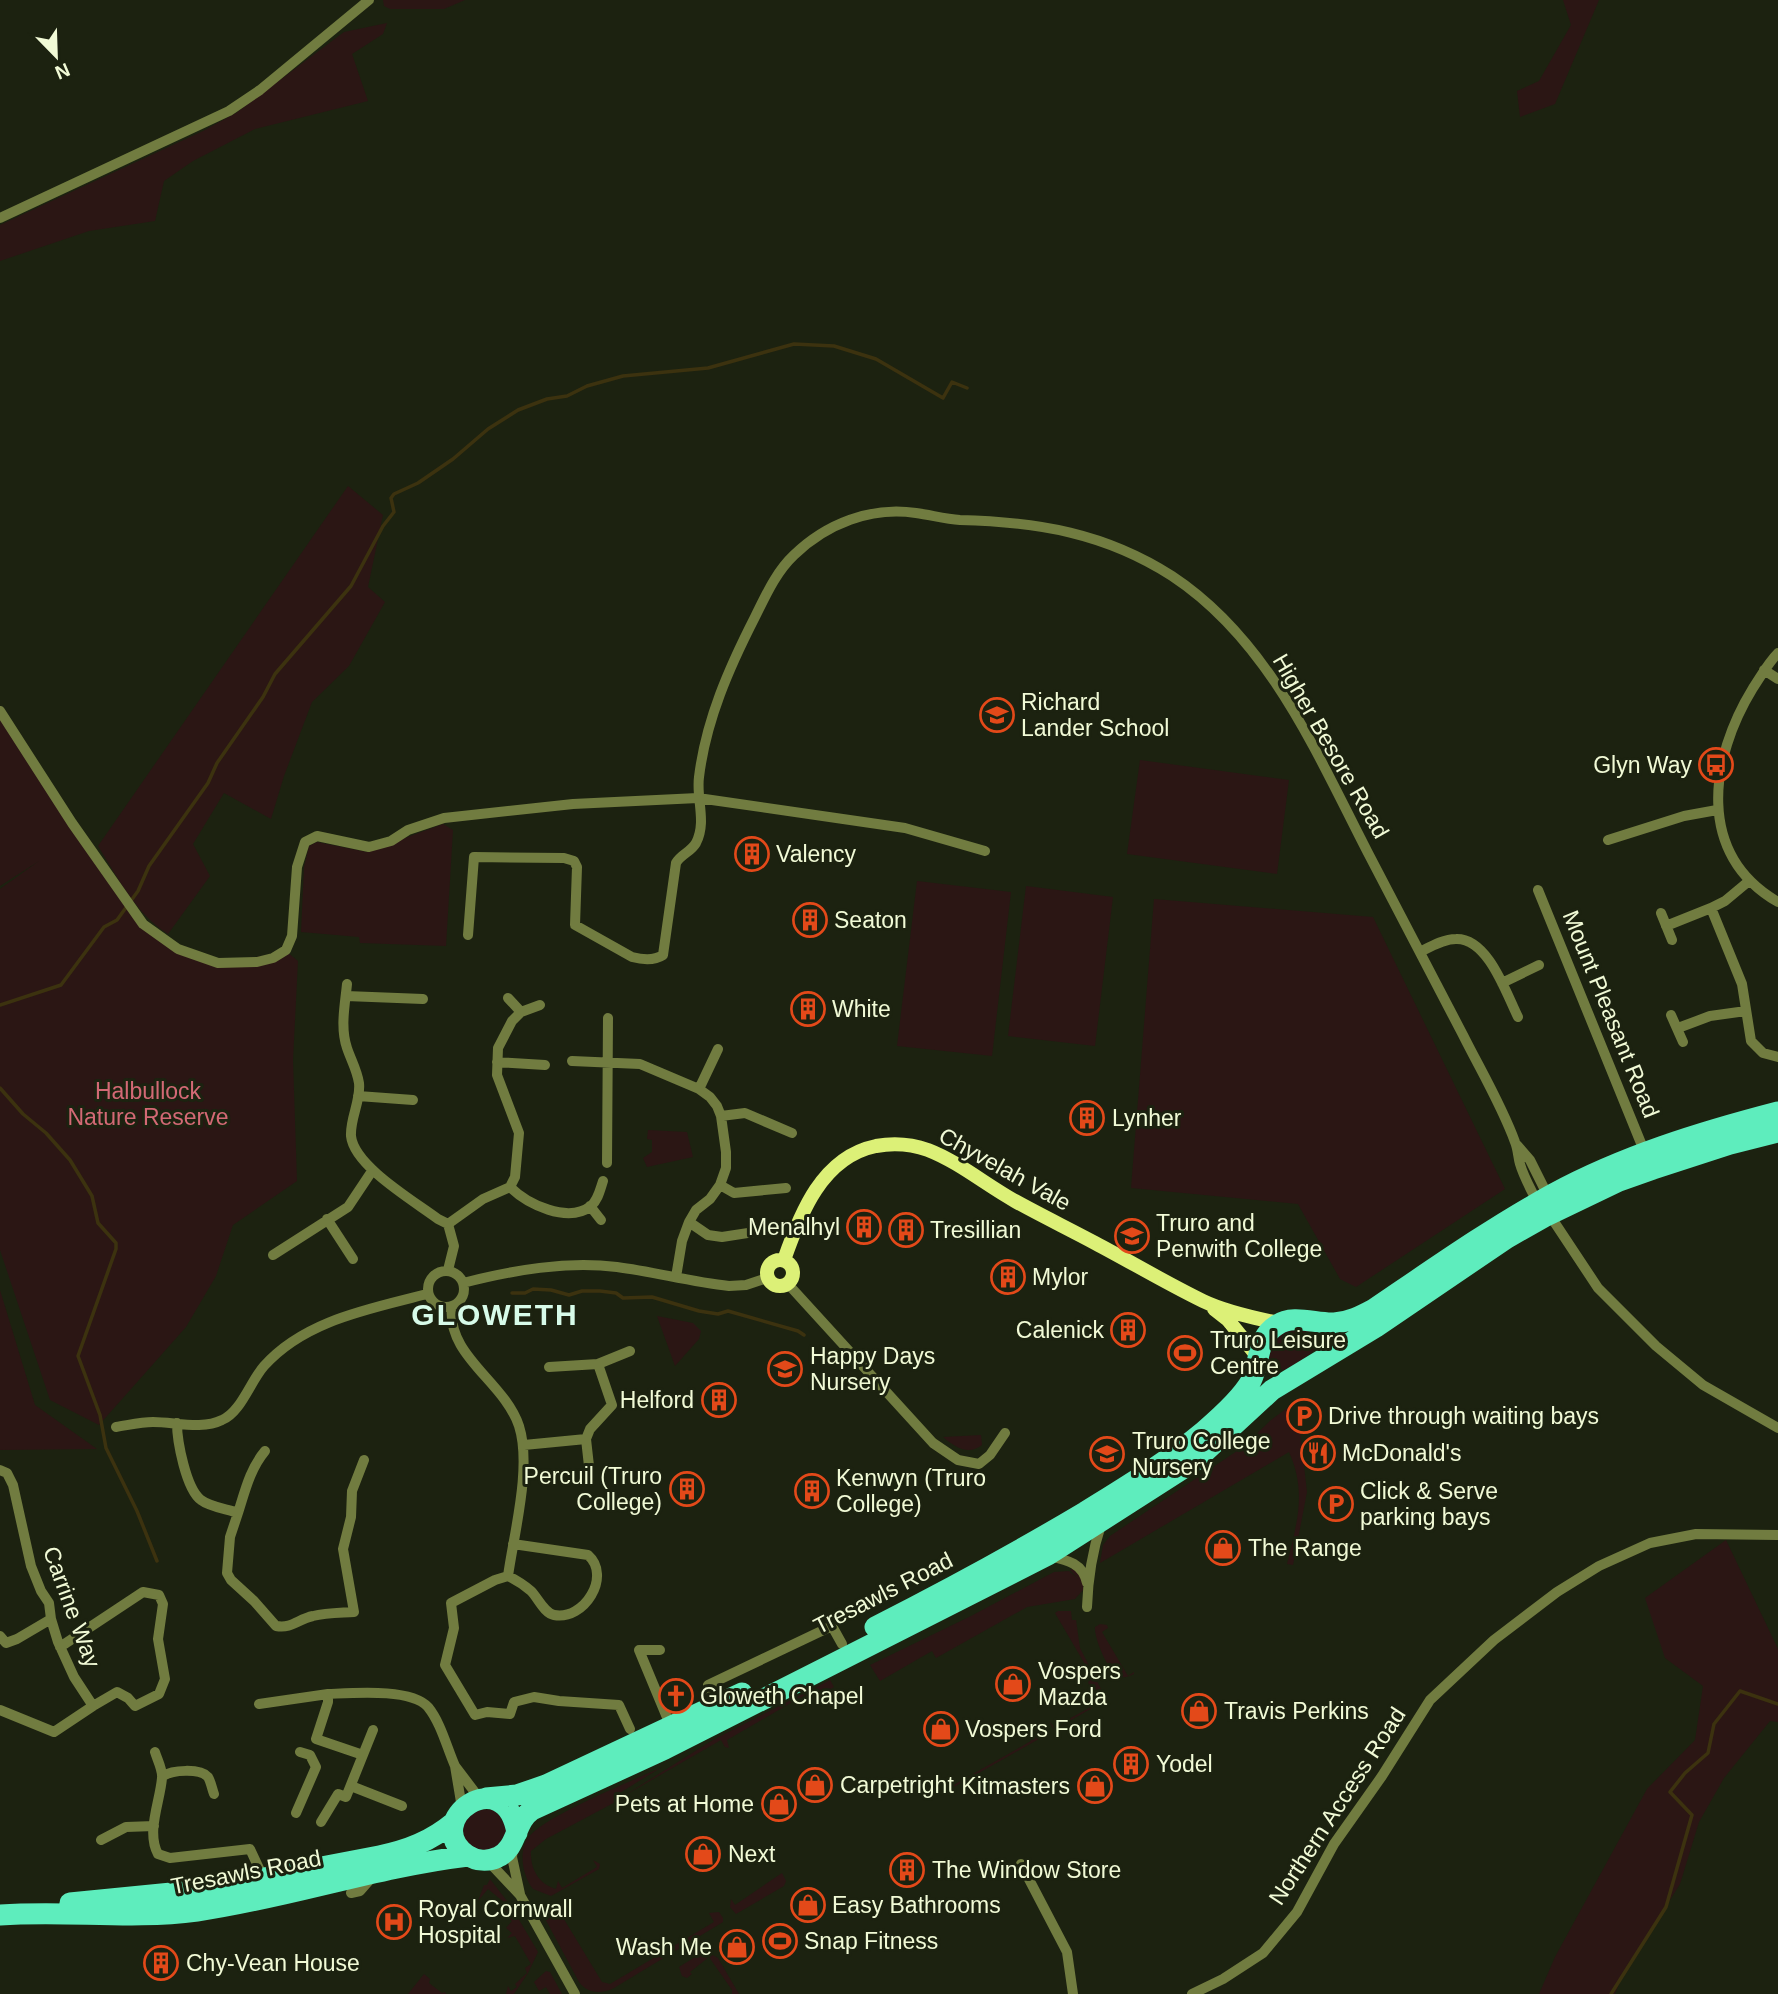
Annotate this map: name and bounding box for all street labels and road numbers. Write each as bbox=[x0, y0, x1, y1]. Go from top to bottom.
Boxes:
street label: Higher Besore Road bbox=[1268, 649, 1394, 843]
street label: Mount Pleasant Road bbox=[1558, 907, 1664, 1121]
street label: Chyvelah Vale bbox=[935, 1122, 1075, 1216]
street label: Carrine Way bbox=[38, 1543, 106, 1672]
street label: Tresawls Road bbox=[809, 1547, 957, 1639]
street label: Northern Access Road bbox=[1263, 1702, 1411, 1910]
street label: Tresawls Road bbox=[169, 1845, 323, 1899]

